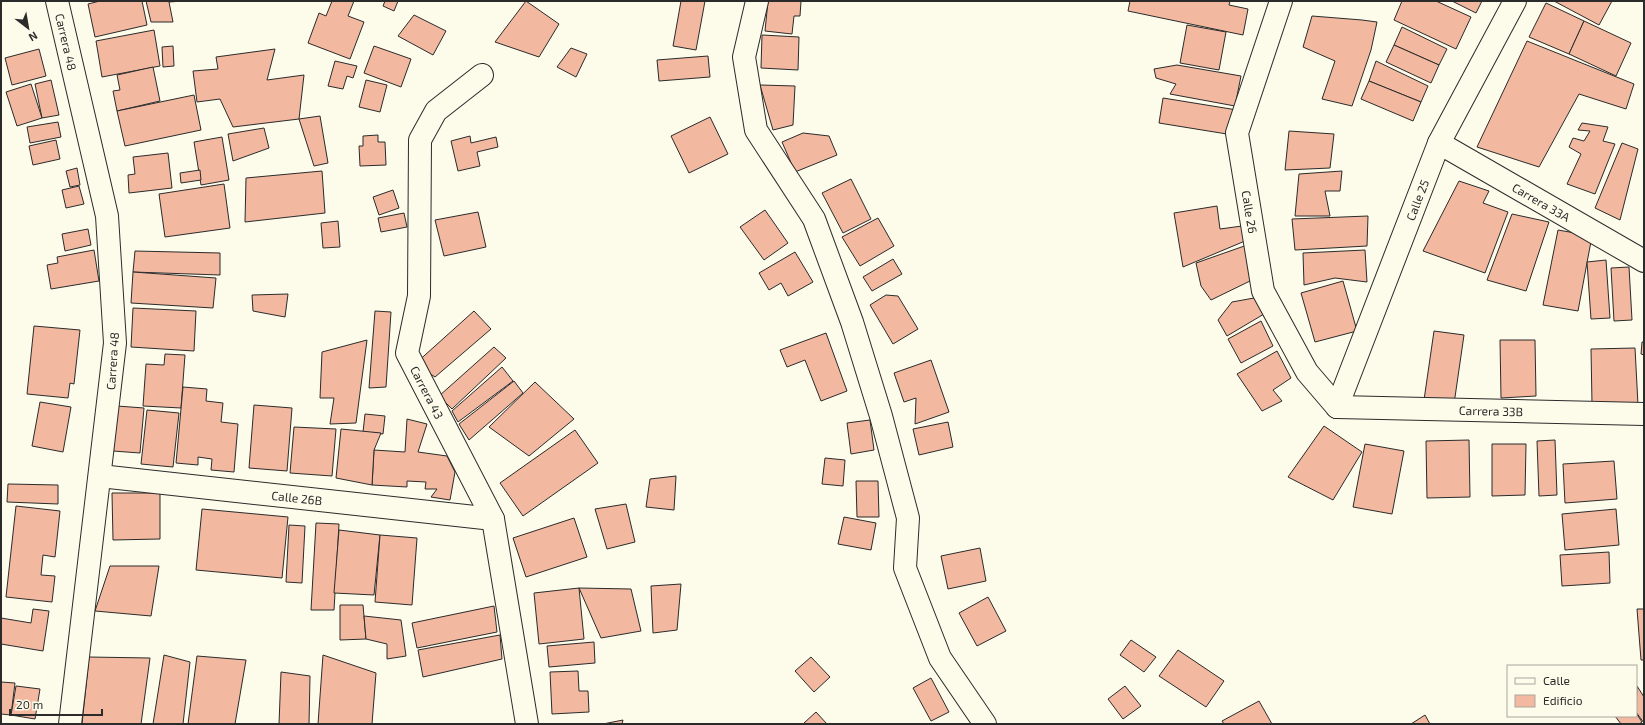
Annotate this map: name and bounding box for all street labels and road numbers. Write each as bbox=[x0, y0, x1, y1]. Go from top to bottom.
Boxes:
street label: Carrera 48 bbox=[53, 12, 80, 72]
street label: Calle 25 bbox=[1403, 177, 1431, 222]
street label: Carrera 33A bbox=[1510, 180, 1573, 224]
street label: Calle 26 bbox=[1240, 189, 1260, 234]
street label: Carrera 48 bbox=[103, 332, 121, 390]
street label: Carrera 43 bbox=[408, 363, 447, 421]
street label: Carrera 33B bbox=[1459, 403, 1523, 418]
street label: Calle 26B bbox=[271, 488, 323, 507]

